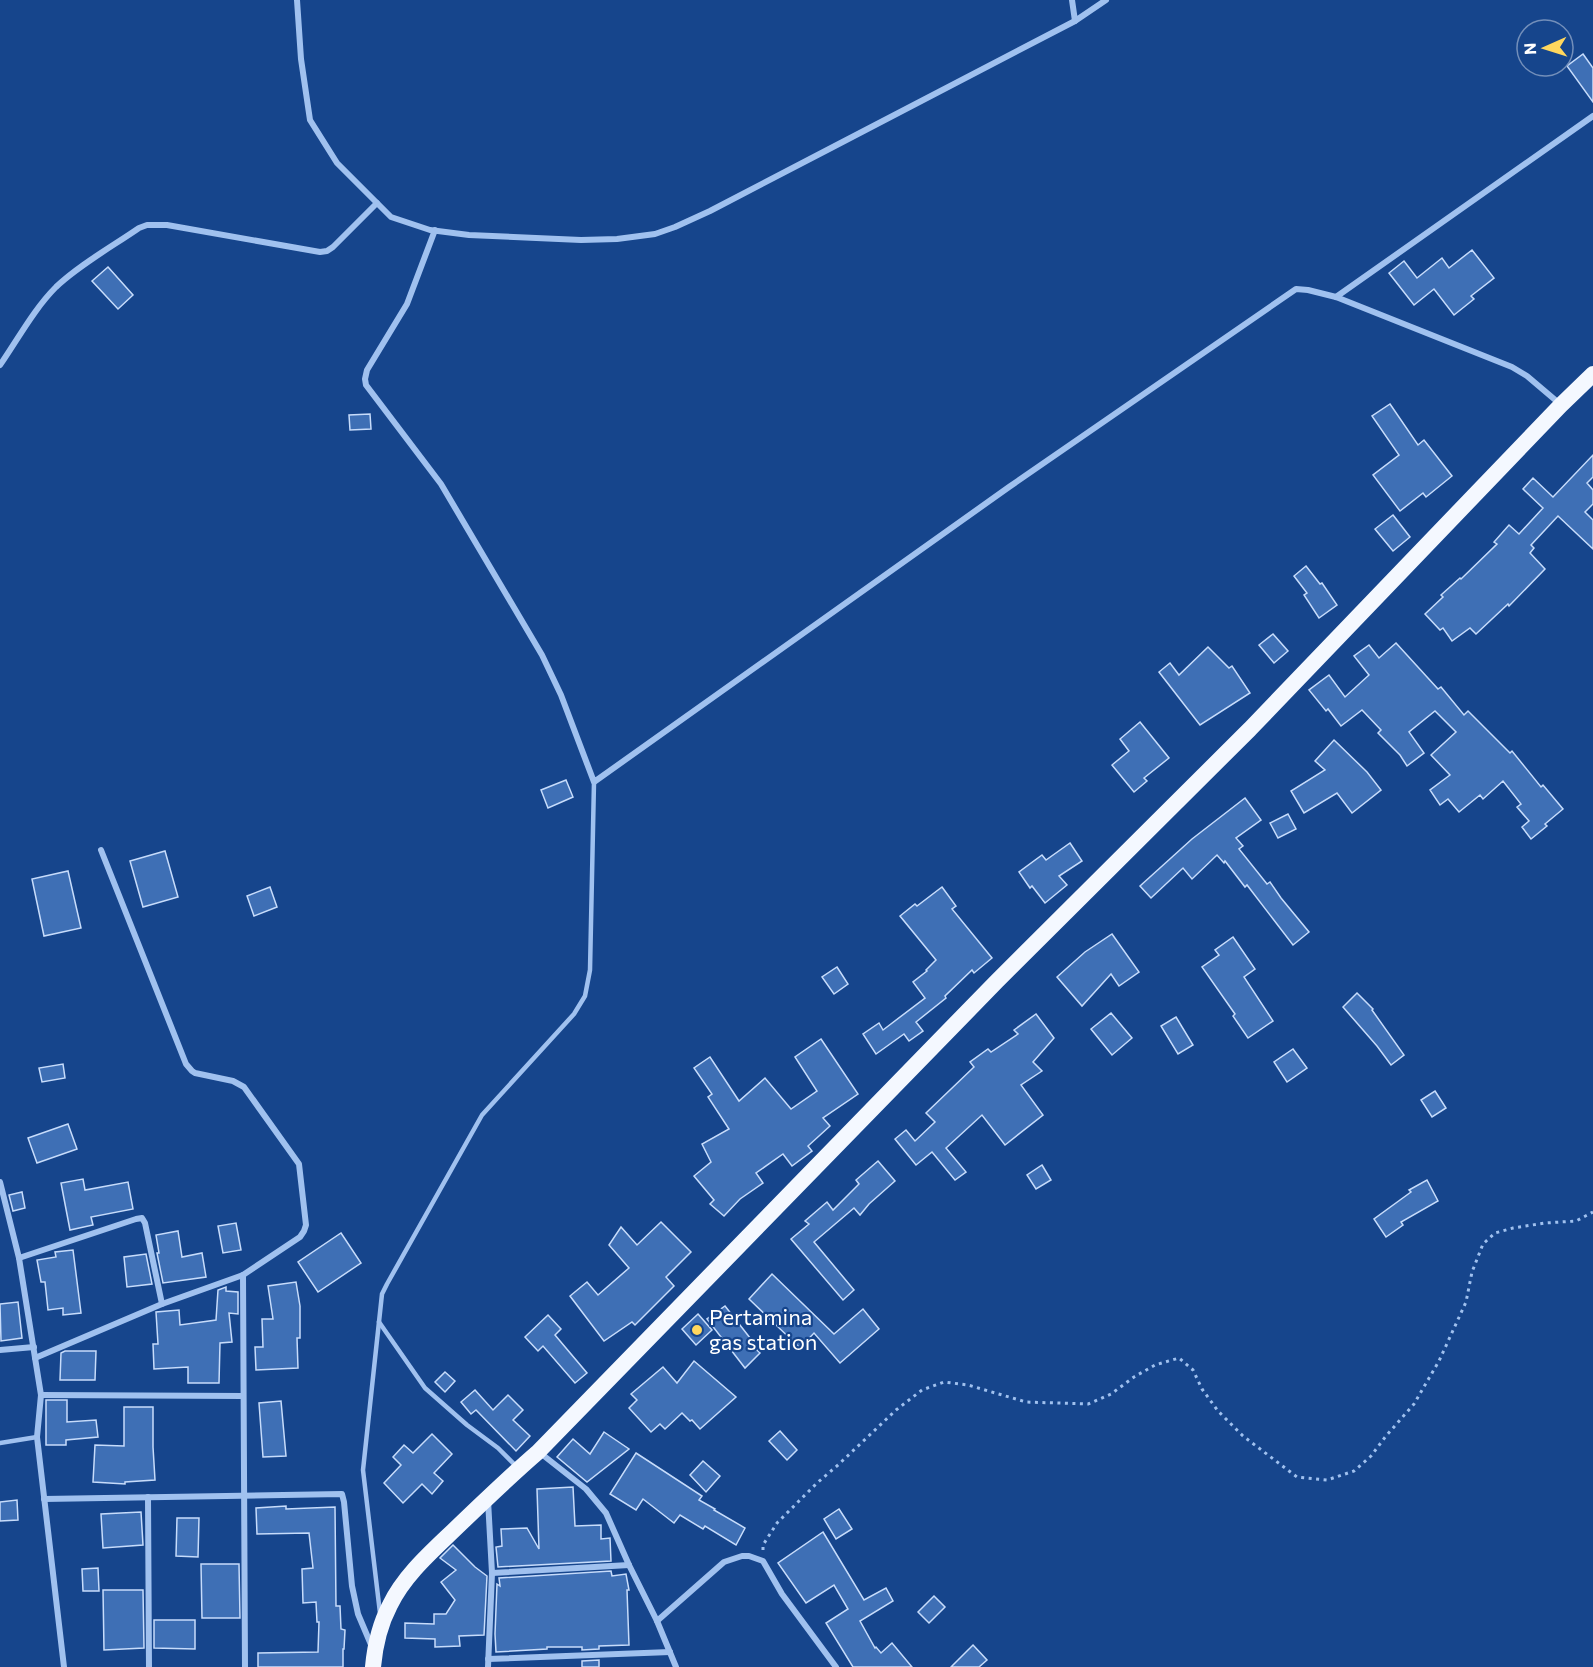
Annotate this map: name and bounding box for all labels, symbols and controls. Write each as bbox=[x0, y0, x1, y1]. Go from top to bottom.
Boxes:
north arrow bbox=[1515, 18, 1575, 78]
text: N bbox=[1520, 42, 1539, 55]
place label: Pertamina gas station bbox=[709, 1303, 817, 1355]
marker: Pertamina gas station bbox=[690, 1323, 704, 1337]

